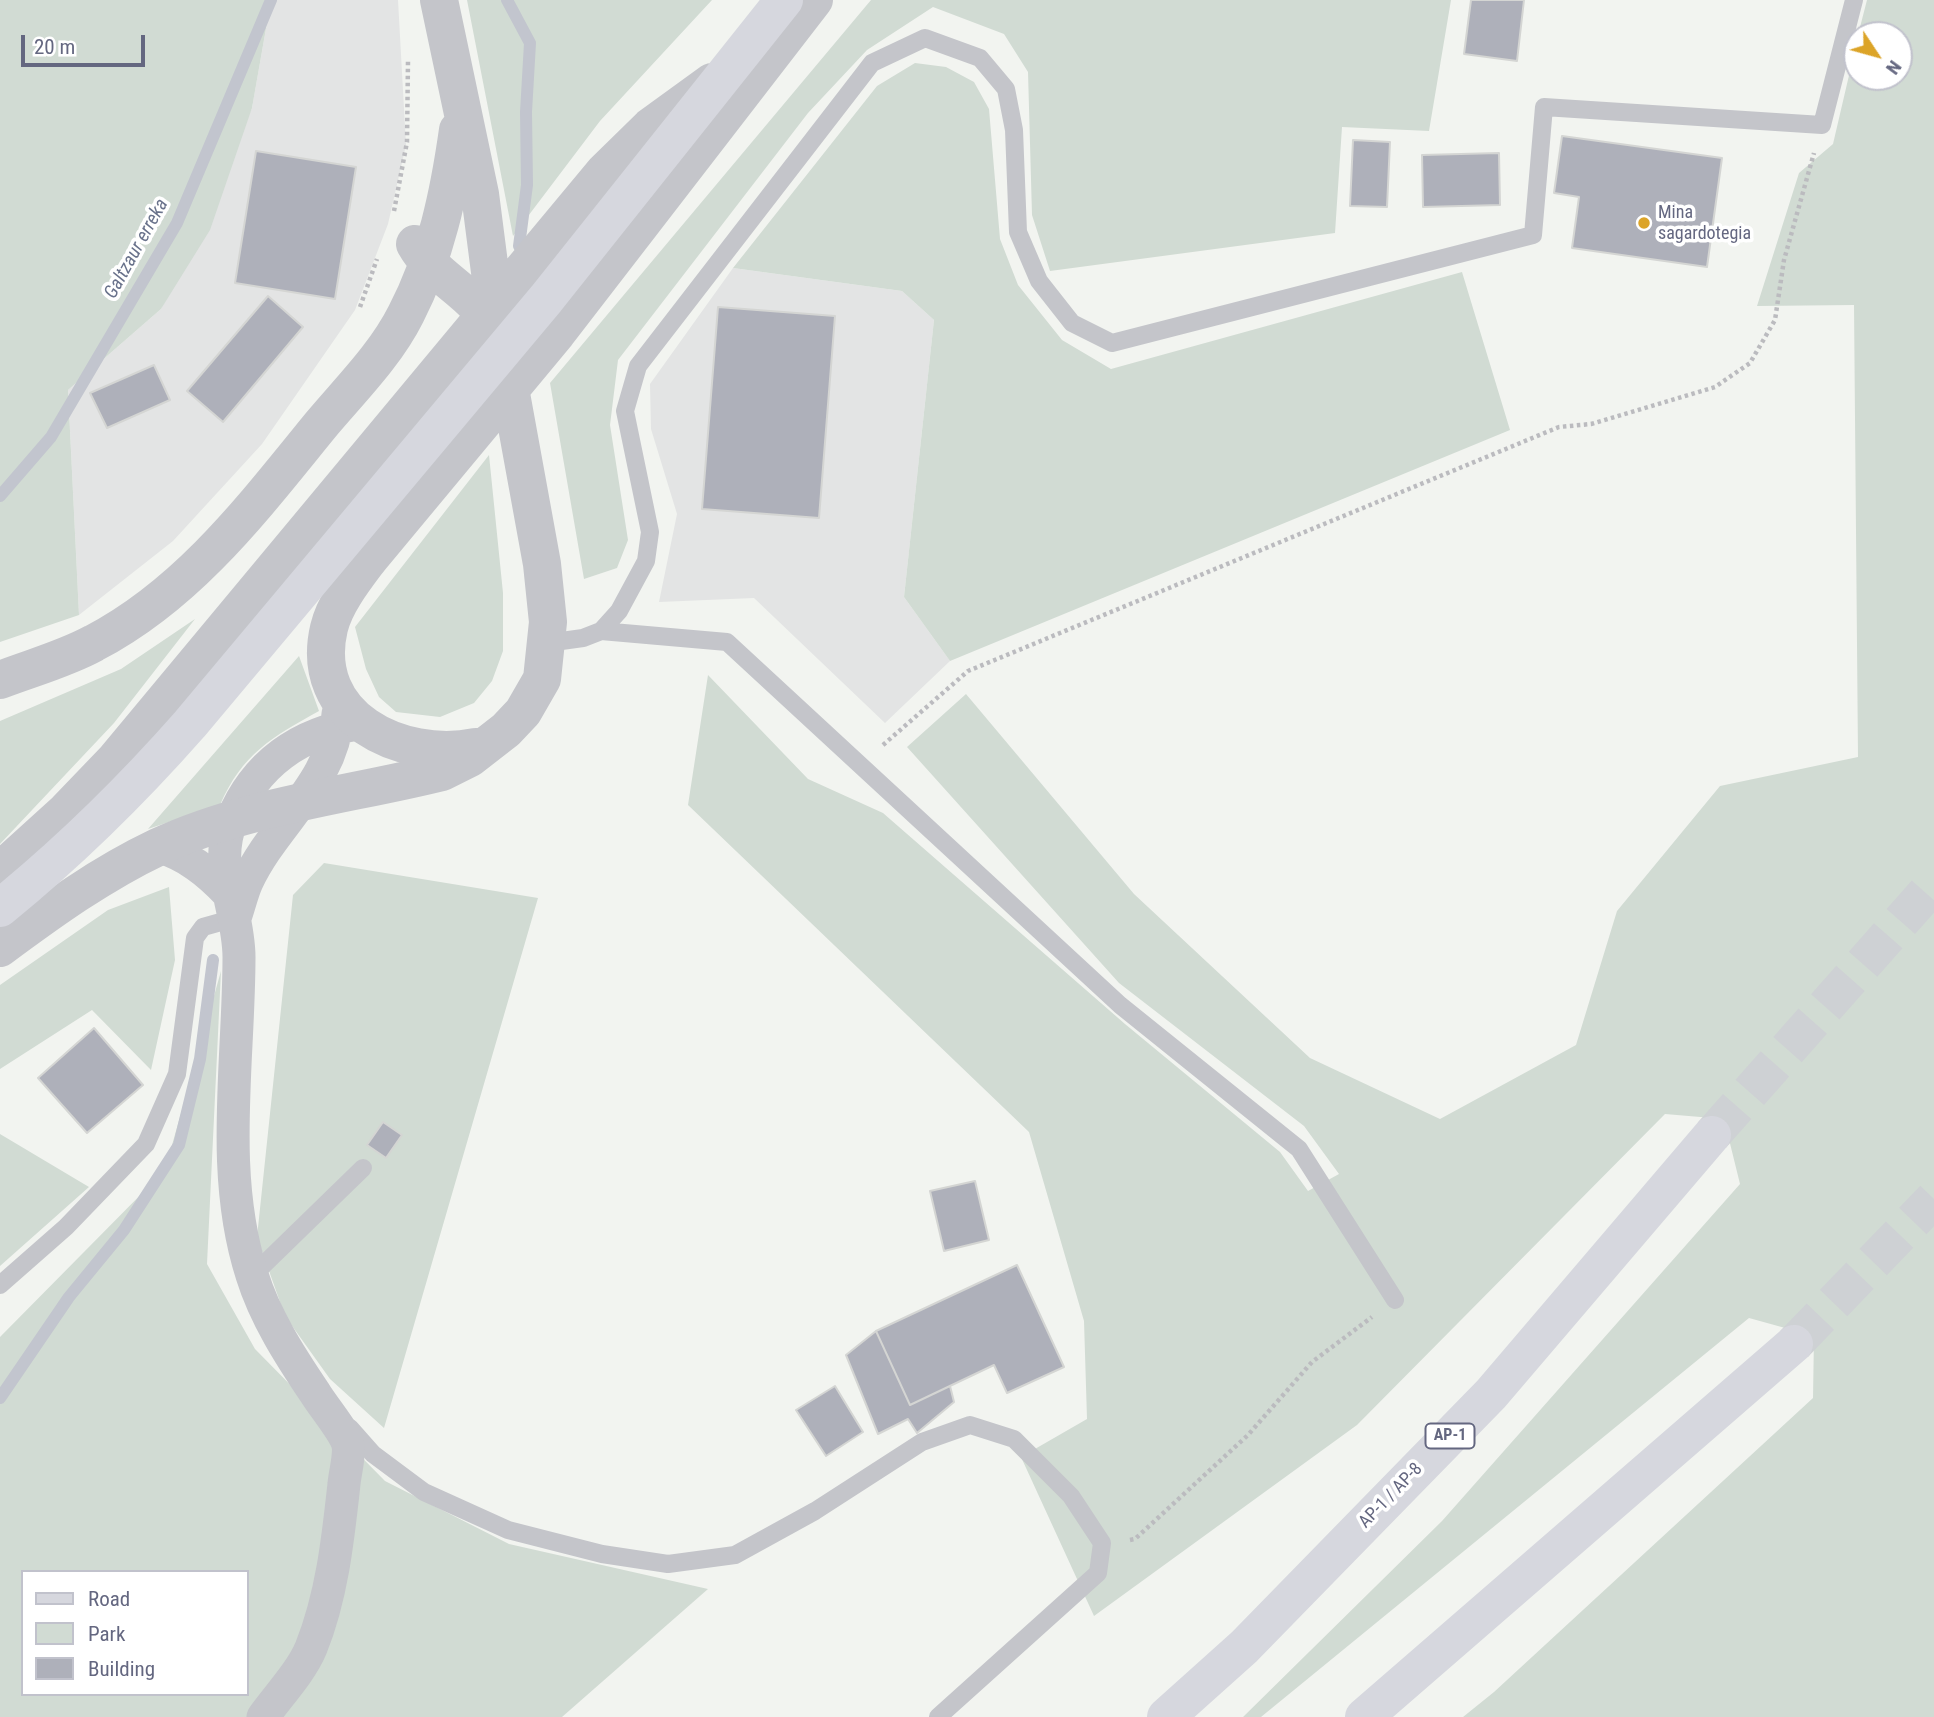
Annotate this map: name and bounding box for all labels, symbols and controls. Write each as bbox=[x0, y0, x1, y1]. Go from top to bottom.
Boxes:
scale bar bbox=[24, 21, 149, 65]
north arrow bbox=[1843, 21, 1913, 91]
text: 20 m bbox=[34, 35, 75, 59]
text: N bbox=[1881, 56, 1907, 79]
water label: Galtzaur erreka bbox=[100, 195, 174, 303]
place label: Mina sagardotegia bbox=[1658, 202, 1751, 244]
marker: Mina sagardotegia bbox=[1636, 215, 1652, 231]
road number: AP-1 bbox=[1426, 1424, 1474, 1448]
street label: AP-1 / AP-8 bbox=[1355, 1459, 1427, 1533]
legend bbox=[21, 1570, 248, 1696]
text: Road bbox=[88, 1587, 130, 1611]
text: Park bbox=[88, 1622, 125, 1646]
text: Building bbox=[88, 1657, 155, 1681]

